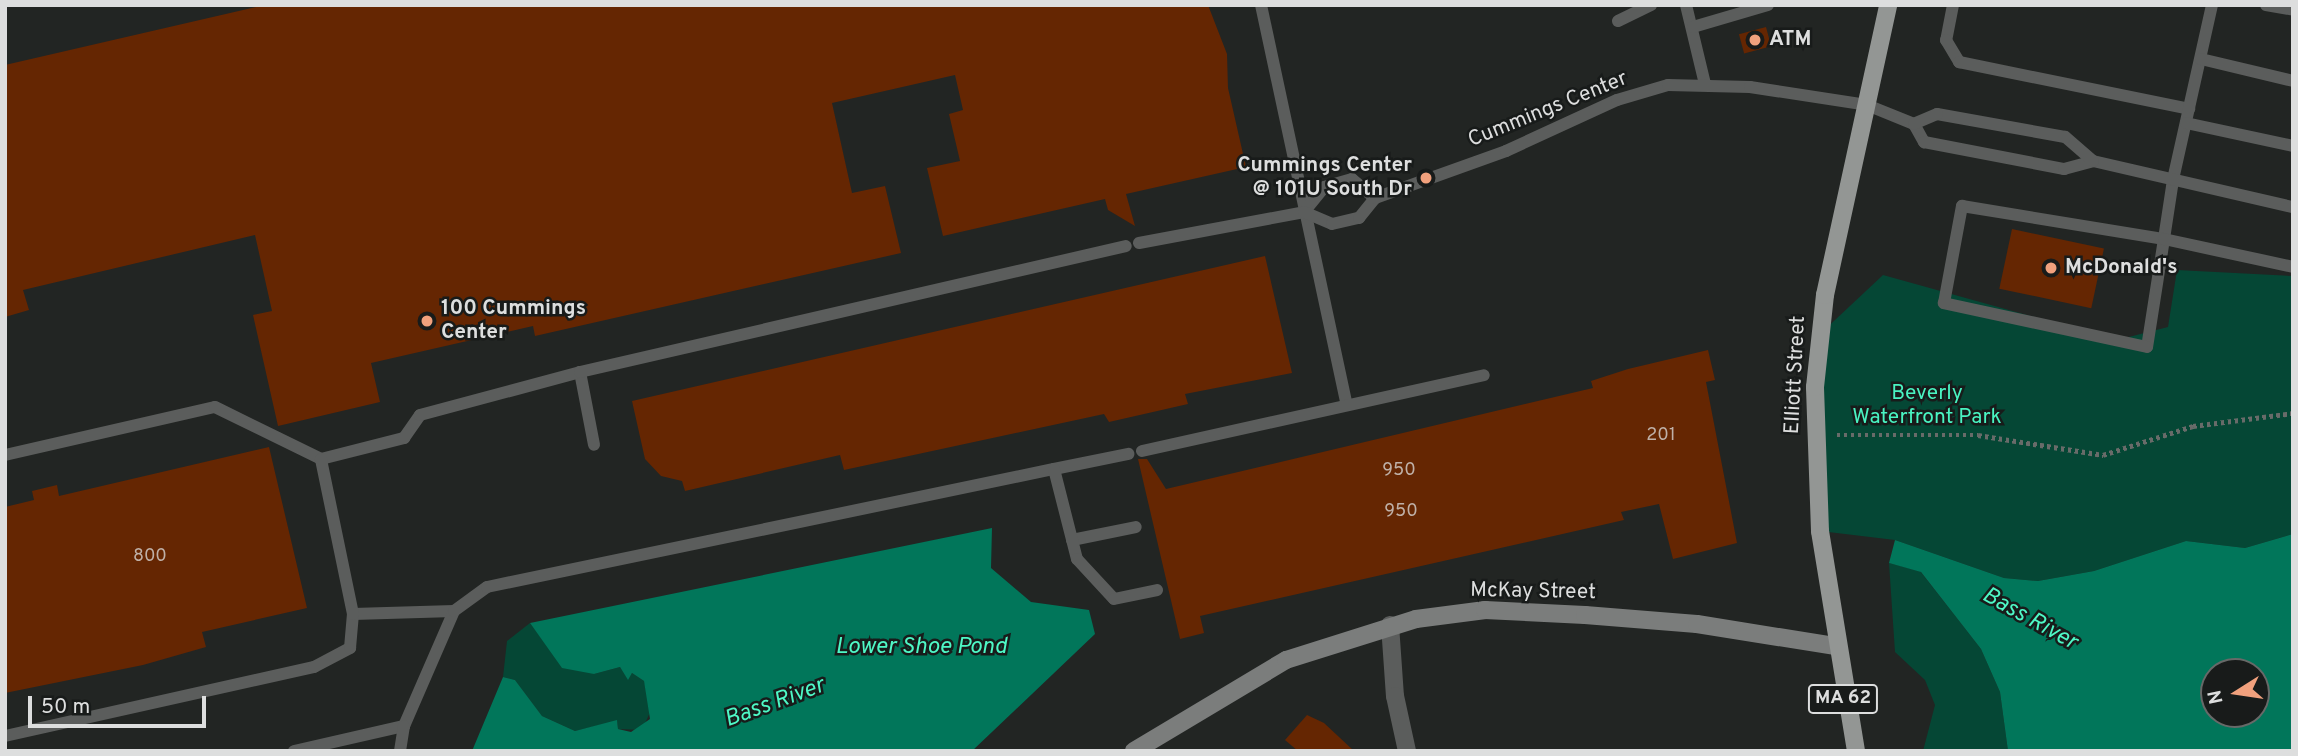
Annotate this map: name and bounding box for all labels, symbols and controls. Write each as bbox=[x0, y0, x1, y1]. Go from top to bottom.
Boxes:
place label: ATM bbox=[1769, 27, 1811, 53]
marker: ATM bbox=[1747, 32, 1763, 48]
street label: Cummings Center bbox=[1465, 67, 1631, 153]
place label: Cummings Center @ 101U South Dr bbox=[1237, 153, 1412, 203]
marker: Cummings Center @ 101U South Dr bbox=[1418, 170, 1434, 186]
place label: McDonald's bbox=[2065, 255, 2178, 281]
marker: McDonald's bbox=[2043, 260, 2059, 276]
place label: 100 Cummings Center bbox=[441, 296, 586, 346]
marker: 100 Cummings Center bbox=[419, 313, 435, 329]
street label: Elliott Street bbox=[1780, 315, 1812, 435]
park label: Beverly Waterfront Park bbox=[1852, 381, 2002, 431]
house number: 201 bbox=[1646, 425, 1676, 447]
house number: 950 bbox=[1382, 460, 1416, 482]
house number: 950 bbox=[1384, 501, 1418, 523]
house number: 800 bbox=[133, 546, 167, 568]
street label: McKay Street bbox=[1470, 578, 1596, 606]
water label: Bass River bbox=[1977, 583, 2081, 657]
water label: Lower Shoe Pond bbox=[835, 634, 1007, 662]
north arrow bbox=[2200, 658, 2270, 728]
water label: Bass River bbox=[721, 673, 829, 735]
scale bar bbox=[32, 682, 210, 726]
road number: MA 62 bbox=[1806, 684, 1880, 714]
text: N bbox=[2203, 688, 2230, 706]
text: 50 m bbox=[41, 694, 90, 721]

